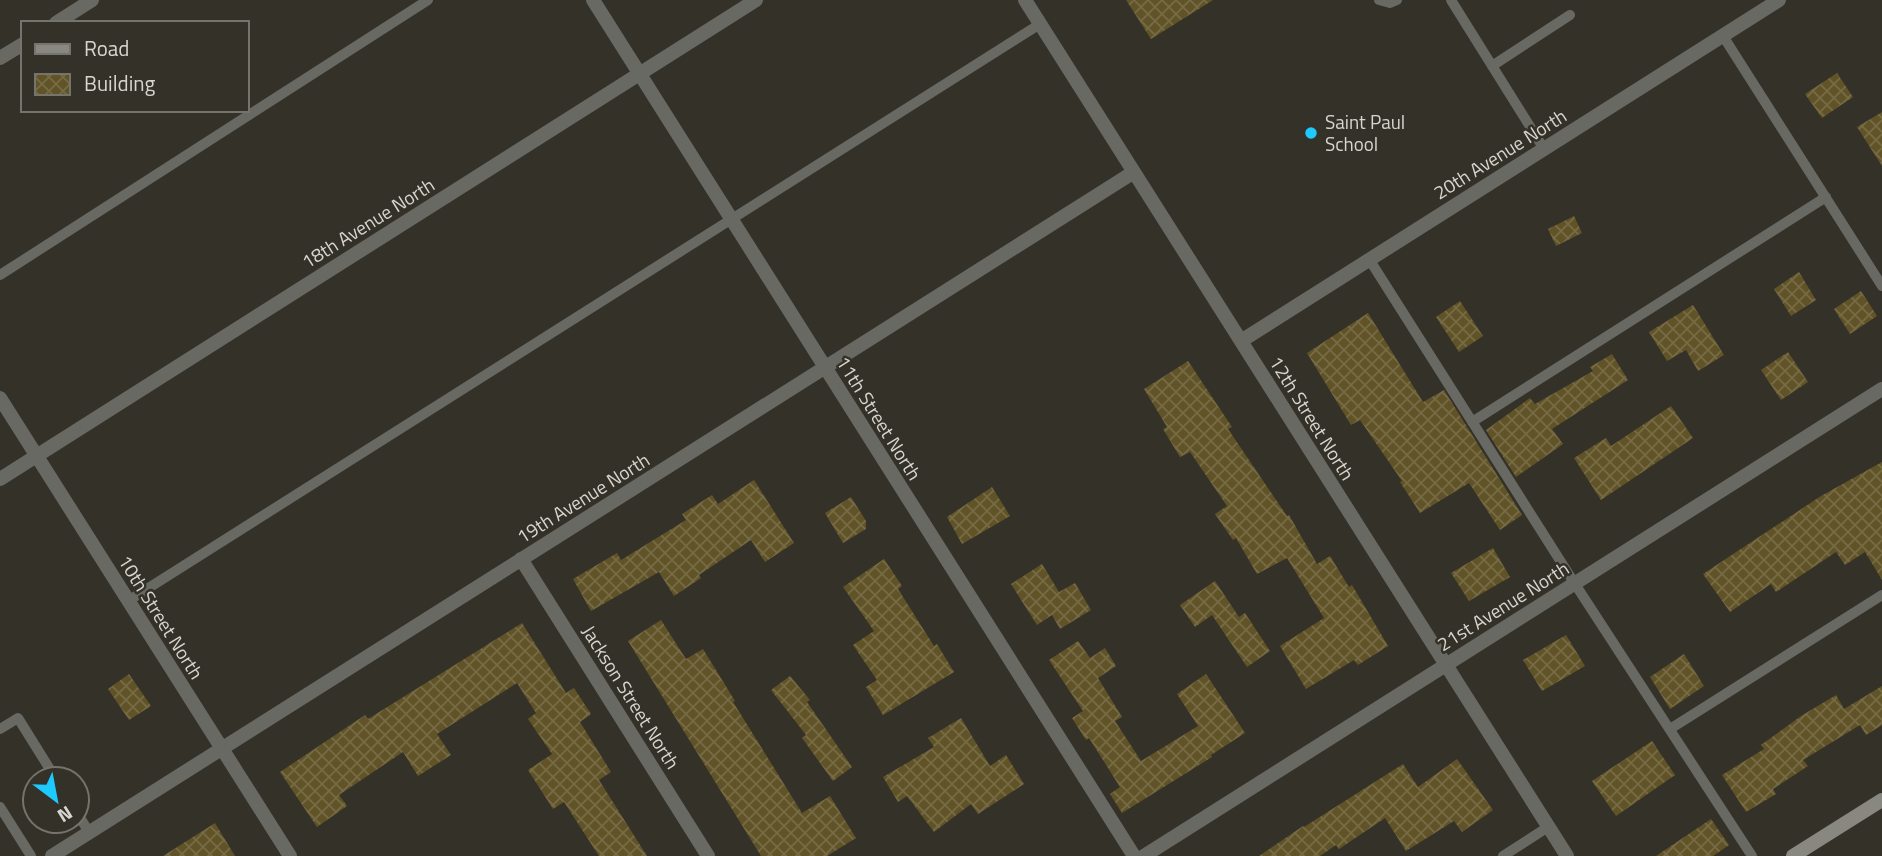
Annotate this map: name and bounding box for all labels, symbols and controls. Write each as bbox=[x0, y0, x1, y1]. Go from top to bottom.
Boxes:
legend bbox=[21, 21, 248, 112]
text: Road bbox=[84, 32, 129, 64]
text: Building bbox=[84, 67, 156, 99]
street label: 20th Avenue North bbox=[1428, 101, 1572, 206]
place label: Saint Paul School bbox=[1325, 107, 1405, 158]
marker: Saint Paul School bbox=[1303, 125, 1319, 141]
street label: 18th Avenue North bbox=[296, 170, 440, 275]
street label: 11th Street North bbox=[830, 350, 929, 486]
street label: 12th Street North bbox=[1263, 350, 1362, 486]
street label: 19th Avenue North bbox=[511, 445, 655, 550]
street label: 10th Street North bbox=[112, 549, 211, 685]
street label: 21st Avenue North bbox=[1431, 553, 1574, 658]
street label: Jackson Street North bbox=[575, 619, 687, 774]
north arrow bbox=[21, 765, 91, 835]
text: N bbox=[52, 799, 79, 831]

